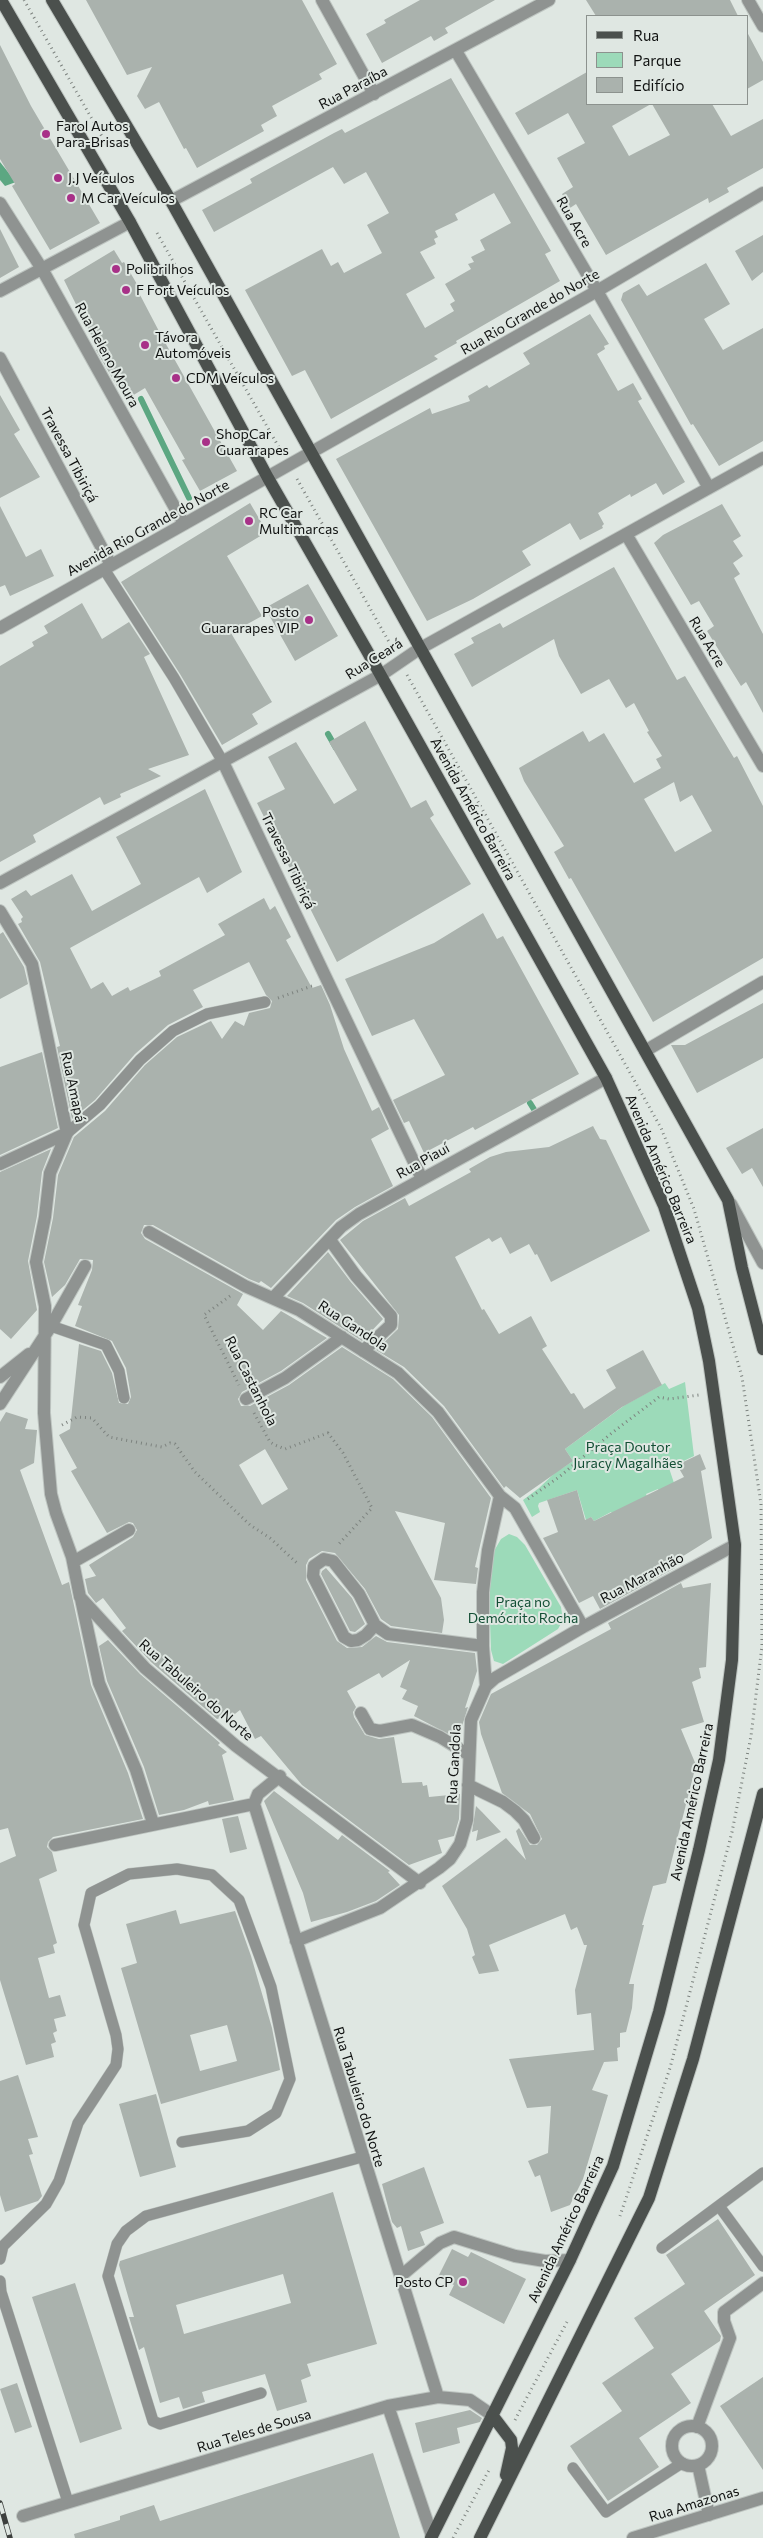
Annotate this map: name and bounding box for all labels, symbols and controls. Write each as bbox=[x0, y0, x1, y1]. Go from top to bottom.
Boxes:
legend bbox=[586, 15, 748, 105]
text: Rua bbox=[633, 26, 659, 44]
text: Parque bbox=[633, 51, 681, 69]
street label: Rua Paraíba bbox=[316, 63, 390, 113]
text: Edifício bbox=[633, 76, 684, 94]
place label: Farol Autos Para-Brisas bbox=[56, 118, 129, 150]
marker: Farol Autos Para-Brisas bbox=[40, 128, 52, 140]
place label: J.J Veículos bbox=[68, 170, 135, 186]
marker: J.J Veículos bbox=[52, 172, 64, 184]
place label: M Car Veículos bbox=[81, 190, 175, 206]
marker: M Car Veículos bbox=[65, 192, 77, 204]
street label: Rua Acre bbox=[553, 193, 595, 251]
place label: Polibrilhos bbox=[126, 261, 194, 277]
marker: Polibrilhos bbox=[110, 263, 122, 275]
street label: Rua Rio Grande do Norte bbox=[458, 265, 602, 359]
place label: F Fort Veículos bbox=[136, 282, 229, 298]
marker: F Fort Veículos bbox=[120, 284, 132, 296]
street label: Rua Heleno Moura bbox=[71, 300, 143, 410]
place label: Távora Automóveis bbox=[155, 329, 231, 362]
marker: Távora Automóveis bbox=[139, 339, 151, 351]
place label: CDM Veículos bbox=[186, 370, 274, 386]
marker: CDM Veículos bbox=[170, 372, 182, 384]
street label: Travessa Tibiriçá bbox=[37, 405, 101, 505]
place label: ShopCar Guararapes bbox=[216, 426, 289, 458]
marker: ShopCar Guararapes bbox=[200, 436, 212, 448]
street label: Avenida Rio Grande do Norte bbox=[64, 476, 232, 580]
place label: RC Car Multimarcas bbox=[259, 505, 339, 538]
marker: RC Car Multimarcas bbox=[243, 515, 255, 527]
place label: Posto Guararapes VIP bbox=[201, 604, 299, 636]
marker: Posto Guararapes VIP bbox=[303, 614, 315, 626]
street label: Rua Acre bbox=[685, 614, 729, 670]
street label: Rua Ceará bbox=[342, 635, 406, 683]
street label: Avenida Américo Barreira bbox=[427, 735, 519, 883]
street label: Travessa Tibiriçá bbox=[257, 810, 319, 912]
street label: Rua Amapá bbox=[57, 1050, 89, 1124]
street label: Avenida Américo Barreira bbox=[622, 1092, 700, 1246]
street label: Rua Piauí bbox=[393, 1140, 453, 1182]
street label: Rua Gandola bbox=[315, 1297, 391, 1355]
street label: Rua Castanhola bbox=[221, 1333, 281, 1429]
park label: Praça Doutor Juracy Magalhães bbox=[573, 1439, 683, 1471]
street label: Rua Maranhão bbox=[597, 1549, 687, 1607]
park label: Praça no Demócrito Rocha bbox=[468, 1594, 578, 1626]
street label: Rua Tabuleiro do Norte bbox=[135, 1636, 257, 1744]
street label: Avenida Américo Barreira bbox=[667, 1722, 717, 1882]
street label: Rua Gandola bbox=[444, 1724, 464, 1804]
street label: Rua Tabuleiro do Norte bbox=[330, 2025, 388, 2169]
street label: Avenida Américo Barreira bbox=[524, 2153, 608, 2305]
place label: Posto CP bbox=[395, 2274, 453, 2290]
marker: Posto CP bbox=[457, 2276, 469, 2288]
street label: Rua Teles de Sousa bbox=[195, 2406, 313, 2456]
street label: Rua Amazonas bbox=[647, 2482, 741, 2526]

